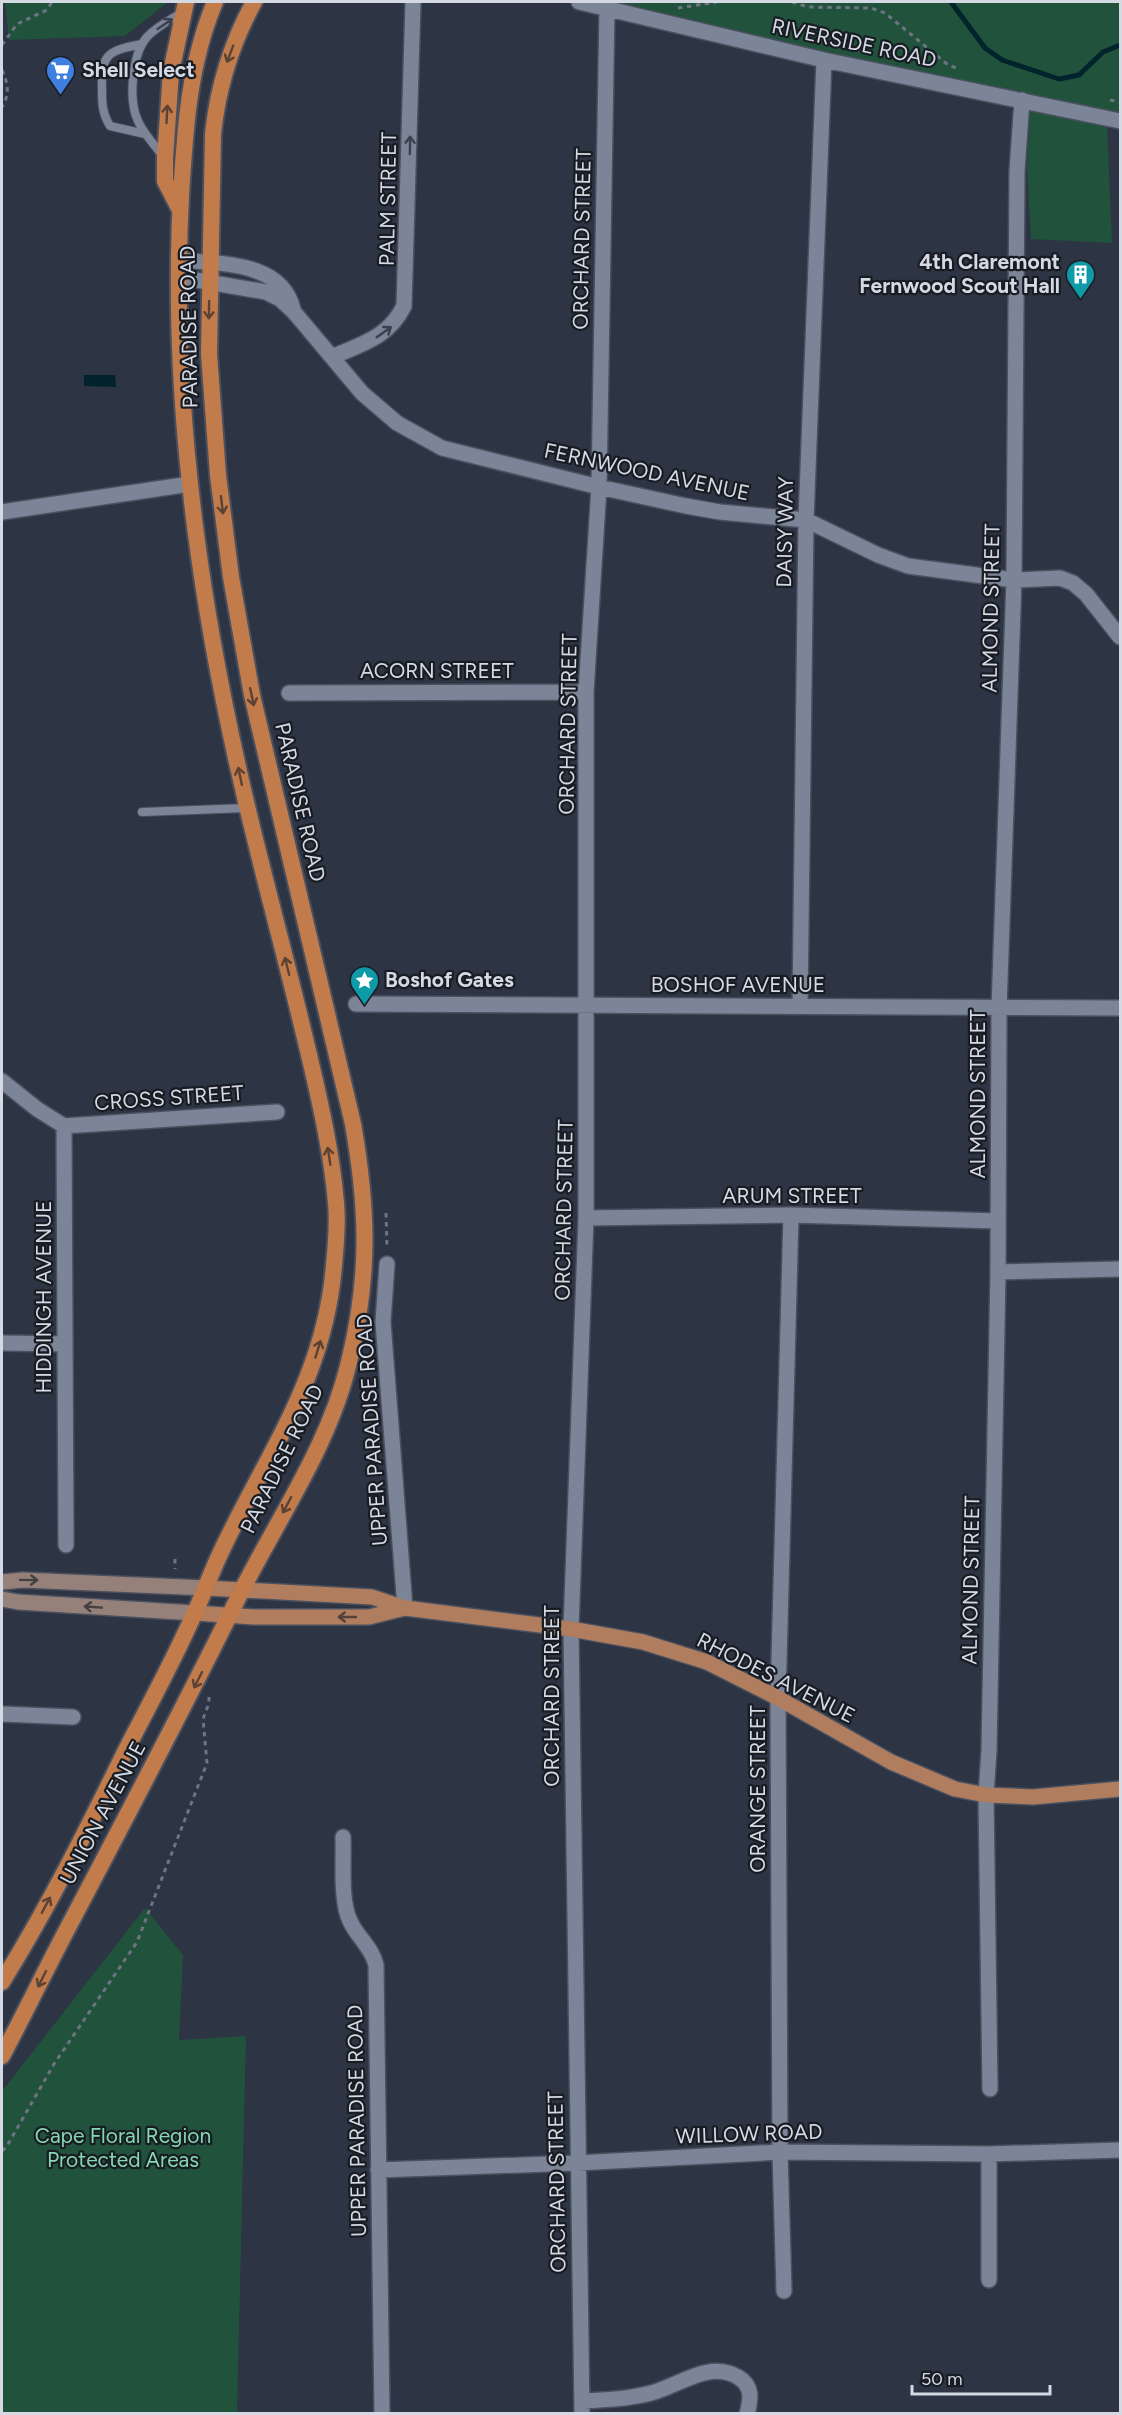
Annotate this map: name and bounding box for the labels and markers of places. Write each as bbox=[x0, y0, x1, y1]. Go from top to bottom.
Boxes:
supermarket icon: Shell Select bbox=[45, 54, 77, 96]
place label: Shell Select bbox=[82, 57, 195, 82]
place label: 4th Claremont Fernwood Scout Hall bbox=[859, 249, 1060, 298]
building icon: 4th Claremont Fernwood Scout Hall bbox=[1065, 258, 1097, 300]
place icon: Boshof Gates bbox=[348, 964, 380, 1006]
place label: Boshof Gates bbox=[385, 967, 514, 992]

